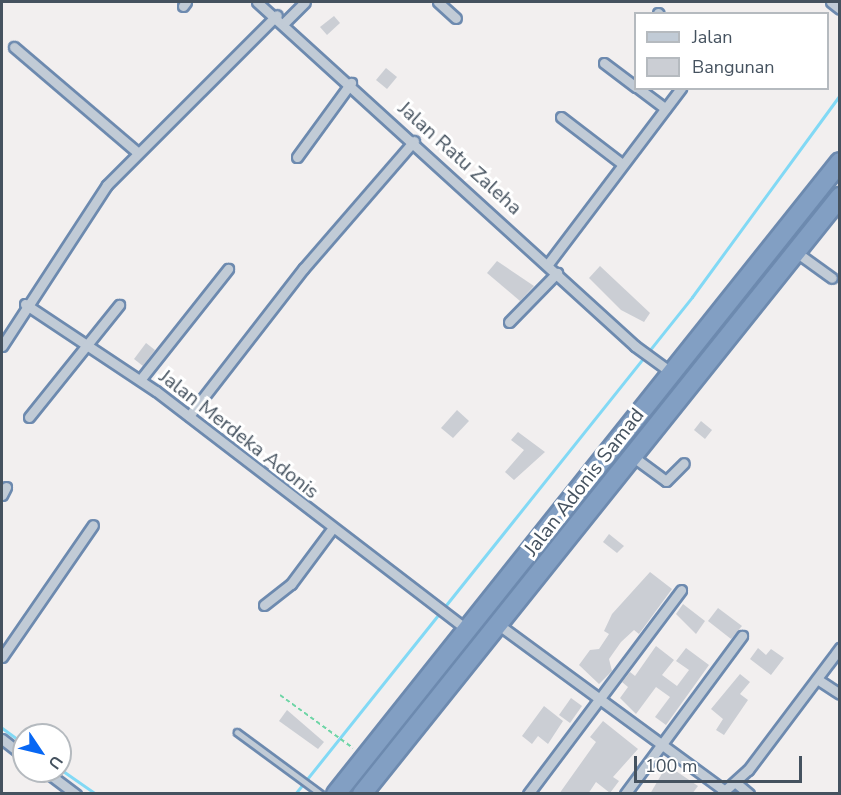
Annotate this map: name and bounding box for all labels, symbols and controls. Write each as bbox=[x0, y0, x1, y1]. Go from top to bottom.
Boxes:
legend bbox=[634, 12, 829, 90]
text: Jalan bbox=[692, 25, 732, 49]
text: Bangunan bbox=[692, 55, 775, 79]
street label: Jalan Ratu Zaleha bbox=[393, 96, 527, 220]
street label: Jalan Merdeka Adonis bbox=[155, 364, 323, 504]
street label: Jalan Adonis Samad bbox=[519, 404, 649, 560]
north arrow bbox=[12, 723, 72, 783]
scale bar bbox=[637, 744, 805, 782]
text: U bbox=[43, 751, 68, 773]
text: 100 m bbox=[645, 754, 697, 778]

